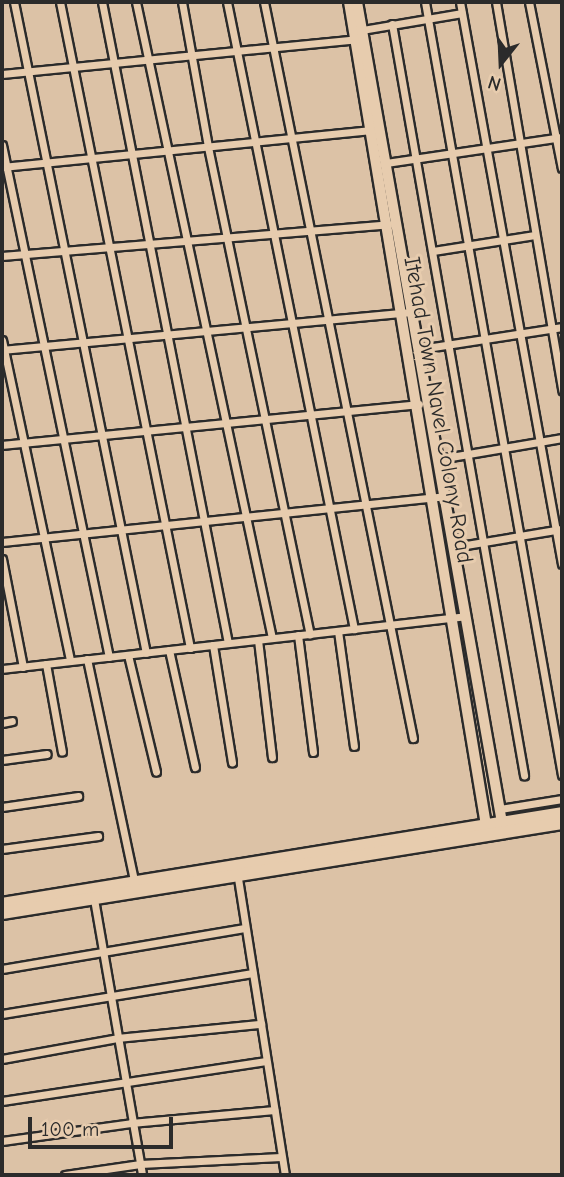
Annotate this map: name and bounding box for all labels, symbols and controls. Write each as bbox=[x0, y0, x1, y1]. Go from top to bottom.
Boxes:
north arrow bbox=[466, 28, 536, 98]
text: N bbox=[485, 71, 504, 95]
street label: Itehad Town Navel Colony Road bbox=[397, 255, 479, 565]
scale bar bbox=[32, 1104, 177, 1148]
text: 100 m bbox=[41, 1117, 99, 1141]

